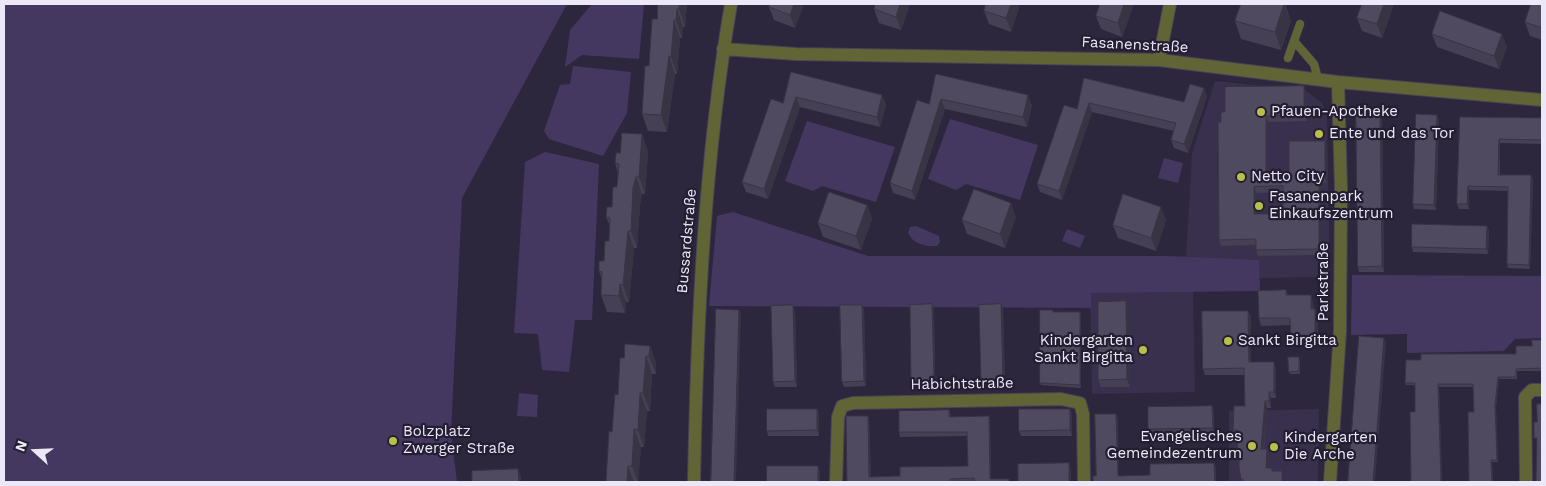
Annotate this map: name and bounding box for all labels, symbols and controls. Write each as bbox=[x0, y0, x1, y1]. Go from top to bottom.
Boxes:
street label: Fasanenstraße bbox=[1081, 33, 1189, 57]
place label: Pfauen-Apotheke bbox=[1271, 103, 1398, 121]
marker: Pfauen-Apotheke bbox=[1255, 106, 1267, 118]
place label: Ente und das Tor bbox=[1329, 125, 1454, 143]
marker: Ente und das Tor bbox=[1313, 128, 1325, 140]
place label: Netto City bbox=[1251, 168, 1324, 186]
marker: Netto City bbox=[1235, 171, 1247, 183]
street label: Bussardstraße bbox=[673, 188, 701, 294]
place label: Fasanenpark Einkaufszentrum bbox=[1269, 188, 1393, 223]
marker: Fasanenpark Einkaufszentrum bbox=[1253, 200, 1265, 212]
street label: Parkstraße bbox=[1315, 243, 1333, 321]
place label: Kindergarten Sankt Birgitta bbox=[1034, 332, 1133, 367]
place label: Sankt Birgitta bbox=[1238, 332, 1337, 350]
marker: Sankt Birgitta bbox=[1222, 335, 1234, 347]
marker: Kindergarten Sankt Birgitta bbox=[1137, 344, 1149, 356]
street label: Habichtstraße bbox=[910, 374, 1014, 394]
place label: Bolzplatz Zwerger Straße bbox=[403, 423, 515, 458]
north arrow bbox=[10, 426, 60, 476]
place label: Evangelisches Gemeindezentrum bbox=[1107, 428, 1242, 463]
place label: Kindergarten Die Arche bbox=[1284, 429, 1377, 464]
marker: Bolzplatz Zwerger Straße bbox=[387, 435, 399, 447]
text: N bbox=[12, 438, 30, 453]
marker: Evangelisches Gemeindezentrum bbox=[1246, 440, 1258, 452]
marker: Kindergarten Die Arche bbox=[1268, 441, 1280, 453]

